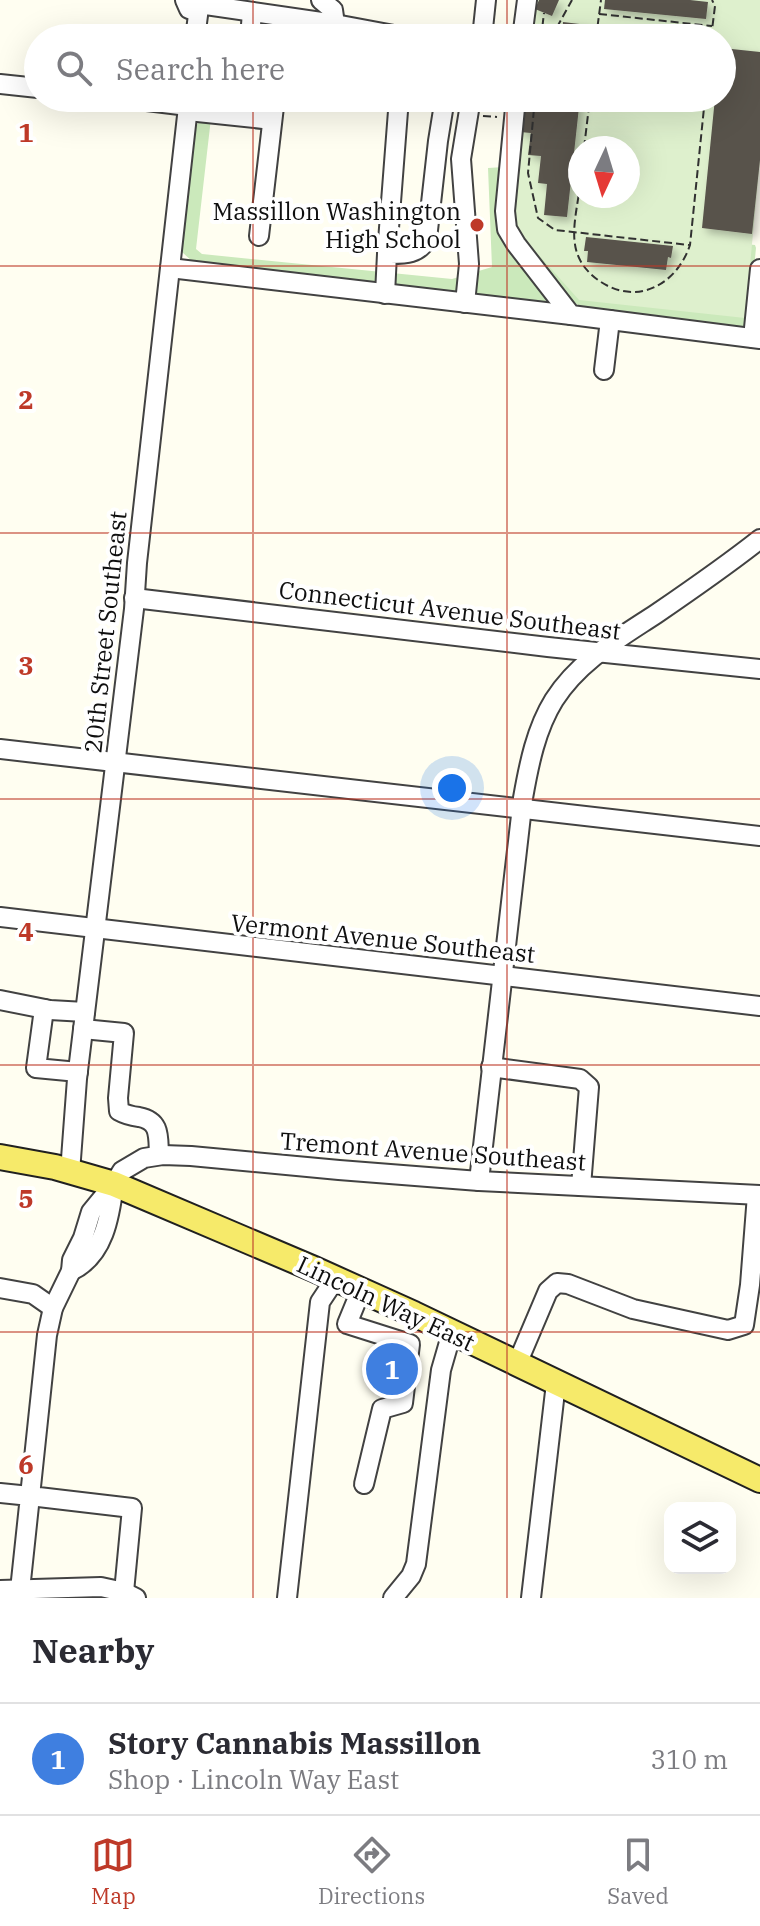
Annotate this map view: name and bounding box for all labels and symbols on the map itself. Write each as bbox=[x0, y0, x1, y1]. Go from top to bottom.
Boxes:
text: 1 bbox=[18, 115, 34, 149]
north arrow bbox=[568, 136, 640, 208]
place label: Massillon Washington High School bbox=[212, 195, 461, 255]
marker: Massillon Washington High School bbox=[468, 216, 486, 234]
text: 2 bbox=[18, 382, 34, 416]
street label: 20th Street Southeast bbox=[76, 510, 134, 754]
street label: Connecticut Avenue Southeast bbox=[277, 573, 623, 647]
text: 3 bbox=[18, 648, 34, 682]
your location bbox=[432, 768, 472, 808]
street label: Vermont Avenue Southeast bbox=[229, 906, 537, 970]
text: 4 bbox=[18, 914, 34, 948]
street label: Tremont Avenue Southeast bbox=[279, 1124, 587, 1178]
text: 5 bbox=[18, 1181, 34, 1215]
street label: Lincoln Way East bbox=[292, 1248, 480, 1358]
pin: 1 bbox=[366, 1339, 418, 1399]
text: 6 bbox=[18, 1447, 34, 1481]

